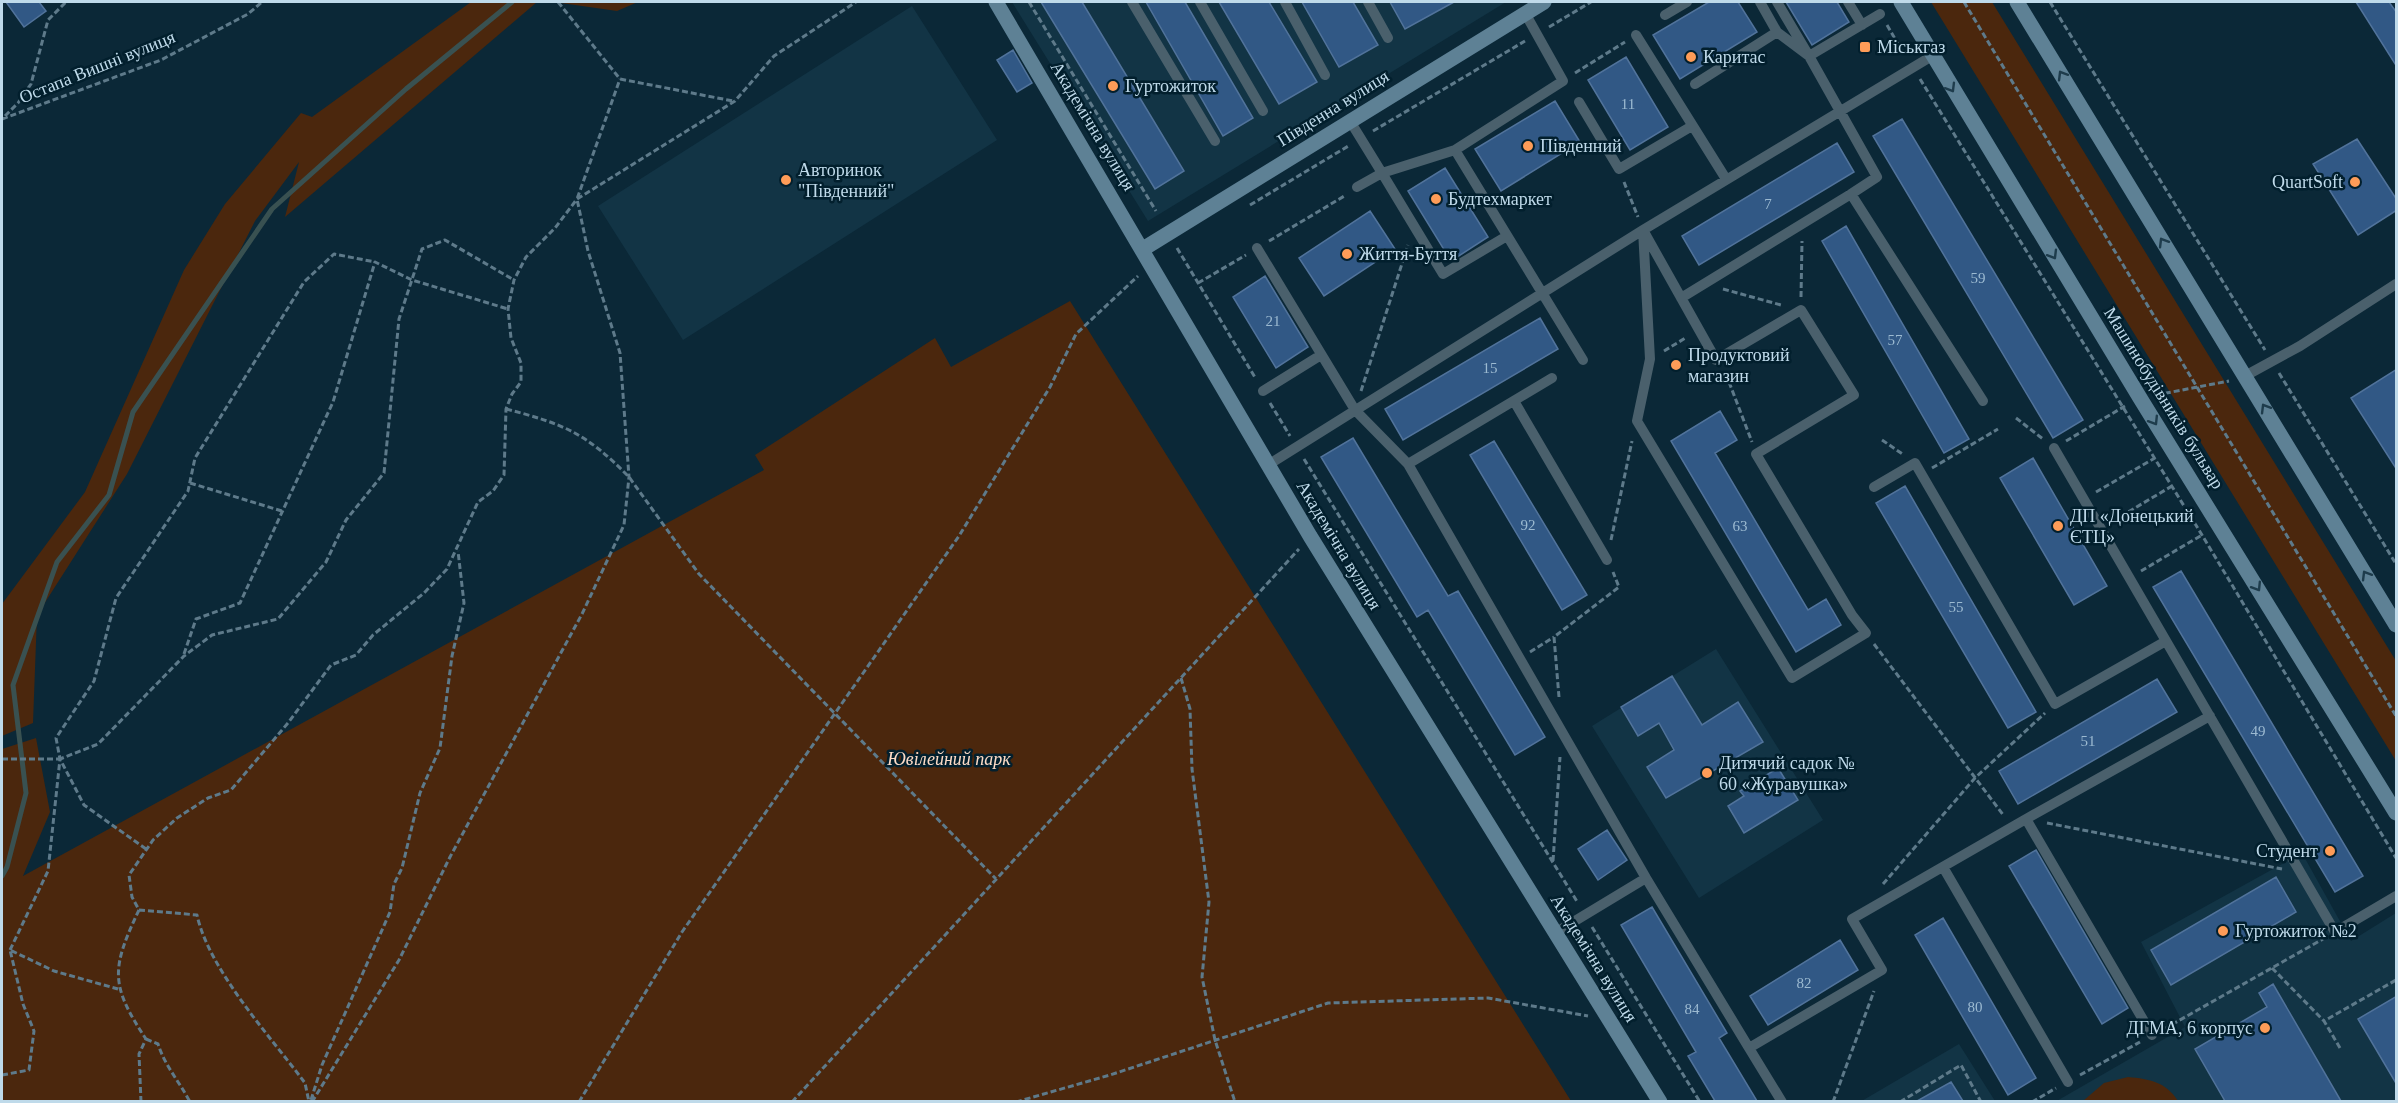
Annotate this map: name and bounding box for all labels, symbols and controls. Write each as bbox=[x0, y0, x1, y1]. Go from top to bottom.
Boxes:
street label: Остапа Вишні вулиця bbox=[16, 27, 178, 107]
place label: Міськгаз bbox=[1877, 37, 1945, 57]
marker: Міськгаз bbox=[1858, 40, 1872, 54]
place label: Каритас bbox=[1703, 47, 1765, 67]
marker: Каритас bbox=[1684, 50, 1698, 64]
street label: Академічна вулиця bbox=[1047, 58, 1139, 194]
street label: Південна вулиця bbox=[1274, 66, 1392, 150]
one-way arrow bbox=[2058, 71, 2069, 81]
place label: Гуртожиток bbox=[1125, 76, 1216, 96]
marker: Гуртожиток bbox=[1106, 79, 1120, 93]
one-way arrow bbox=[1944, 82, 1956, 92]
house number: 11 bbox=[1621, 96, 1635, 112]
place label: Південний bbox=[1540, 136, 1622, 156]
marker: Південний bbox=[1521, 139, 1535, 153]
place label: Авторинок "Південний" bbox=[798, 160, 894, 201]
place label: QuartSoft bbox=[2272, 172, 2343, 192]
marker: Авторинок "Південний" bbox=[779, 173, 793, 187]
marker: QuartSoft bbox=[2348, 175, 2362, 189]
place label: Будтехмаркет bbox=[1448, 189, 1552, 209]
marker: Будтехмаркет bbox=[1429, 192, 1443, 206]
house number: 7 bbox=[1764, 196, 1772, 212]
one-way arrow bbox=[2159, 238, 2171, 248]
place label: Життя-Буття bbox=[1359, 244, 1457, 264]
marker: Життя-Буття bbox=[1340, 247, 1354, 261]
one-way arrow bbox=[2045, 249, 2057, 259]
house number: 59 bbox=[1971, 270, 1986, 286]
street label: Машинобудівників бульвар bbox=[2100, 304, 2228, 492]
house number: 21 bbox=[1266, 313, 1281, 329]
house number: 57 bbox=[1888, 332, 1903, 348]
place label: Продуктовий магазин bbox=[1688, 345, 1790, 386]
marker: Продуктовий магазин bbox=[1669, 358, 1683, 372]
house number: 15 bbox=[1483, 360, 1498, 376]
one-way arrow bbox=[2260, 404, 2272, 414]
one-way arrow bbox=[2147, 415, 2159, 425]
street label: Академічна вулиця bbox=[1293, 477, 1385, 613]
place label: ДП «Донецький ЄТЦ» bbox=[2070, 506, 2194, 547]
house number: 92 bbox=[1521, 517, 1536, 533]
house number: 63 bbox=[1733, 518, 1748, 534]
marker: ДП «Донецький ЄТЦ» bbox=[2051, 519, 2065, 533]
one-way arrow bbox=[2362, 571, 2374, 581]
one-way arrow bbox=[2249, 581, 2261, 591]
house number: 55 bbox=[1949, 599, 1964, 615]
house number: 49 bbox=[2251, 723, 2266, 739]
house number: 51 bbox=[2081, 733, 2096, 749]
park label: Ювілейний парк bbox=[886, 749, 1011, 769]
place label: Дитячий садок № 60 «Журавушка» bbox=[1719, 753, 1854, 794]
marker: Дитячий садок № 60 «Журавушка» bbox=[1700, 766, 1714, 780]
place label: Студент bbox=[2256, 841, 2318, 861]
marker: Студент bbox=[2323, 844, 2337, 858]
street label: Академічна вулиця bbox=[1547, 890, 1641, 1026]
place label: Гуртожиток №2 bbox=[2235, 921, 2357, 941]
marker: Гуртожиток №2 bbox=[2216, 924, 2230, 938]
house number: 82 bbox=[1797, 975, 1812, 991]
house number: 80 bbox=[1968, 999, 1983, 1015]
house number: 84 bbox=[1685, 1001, 1700, 1017]
place label: ДГМА, 6 корпус bbox=[2127, 1018, 2253, 1038]
marker: ДГМА, 6 корпус bbox=[2258, 1021, 2272, 1035]

